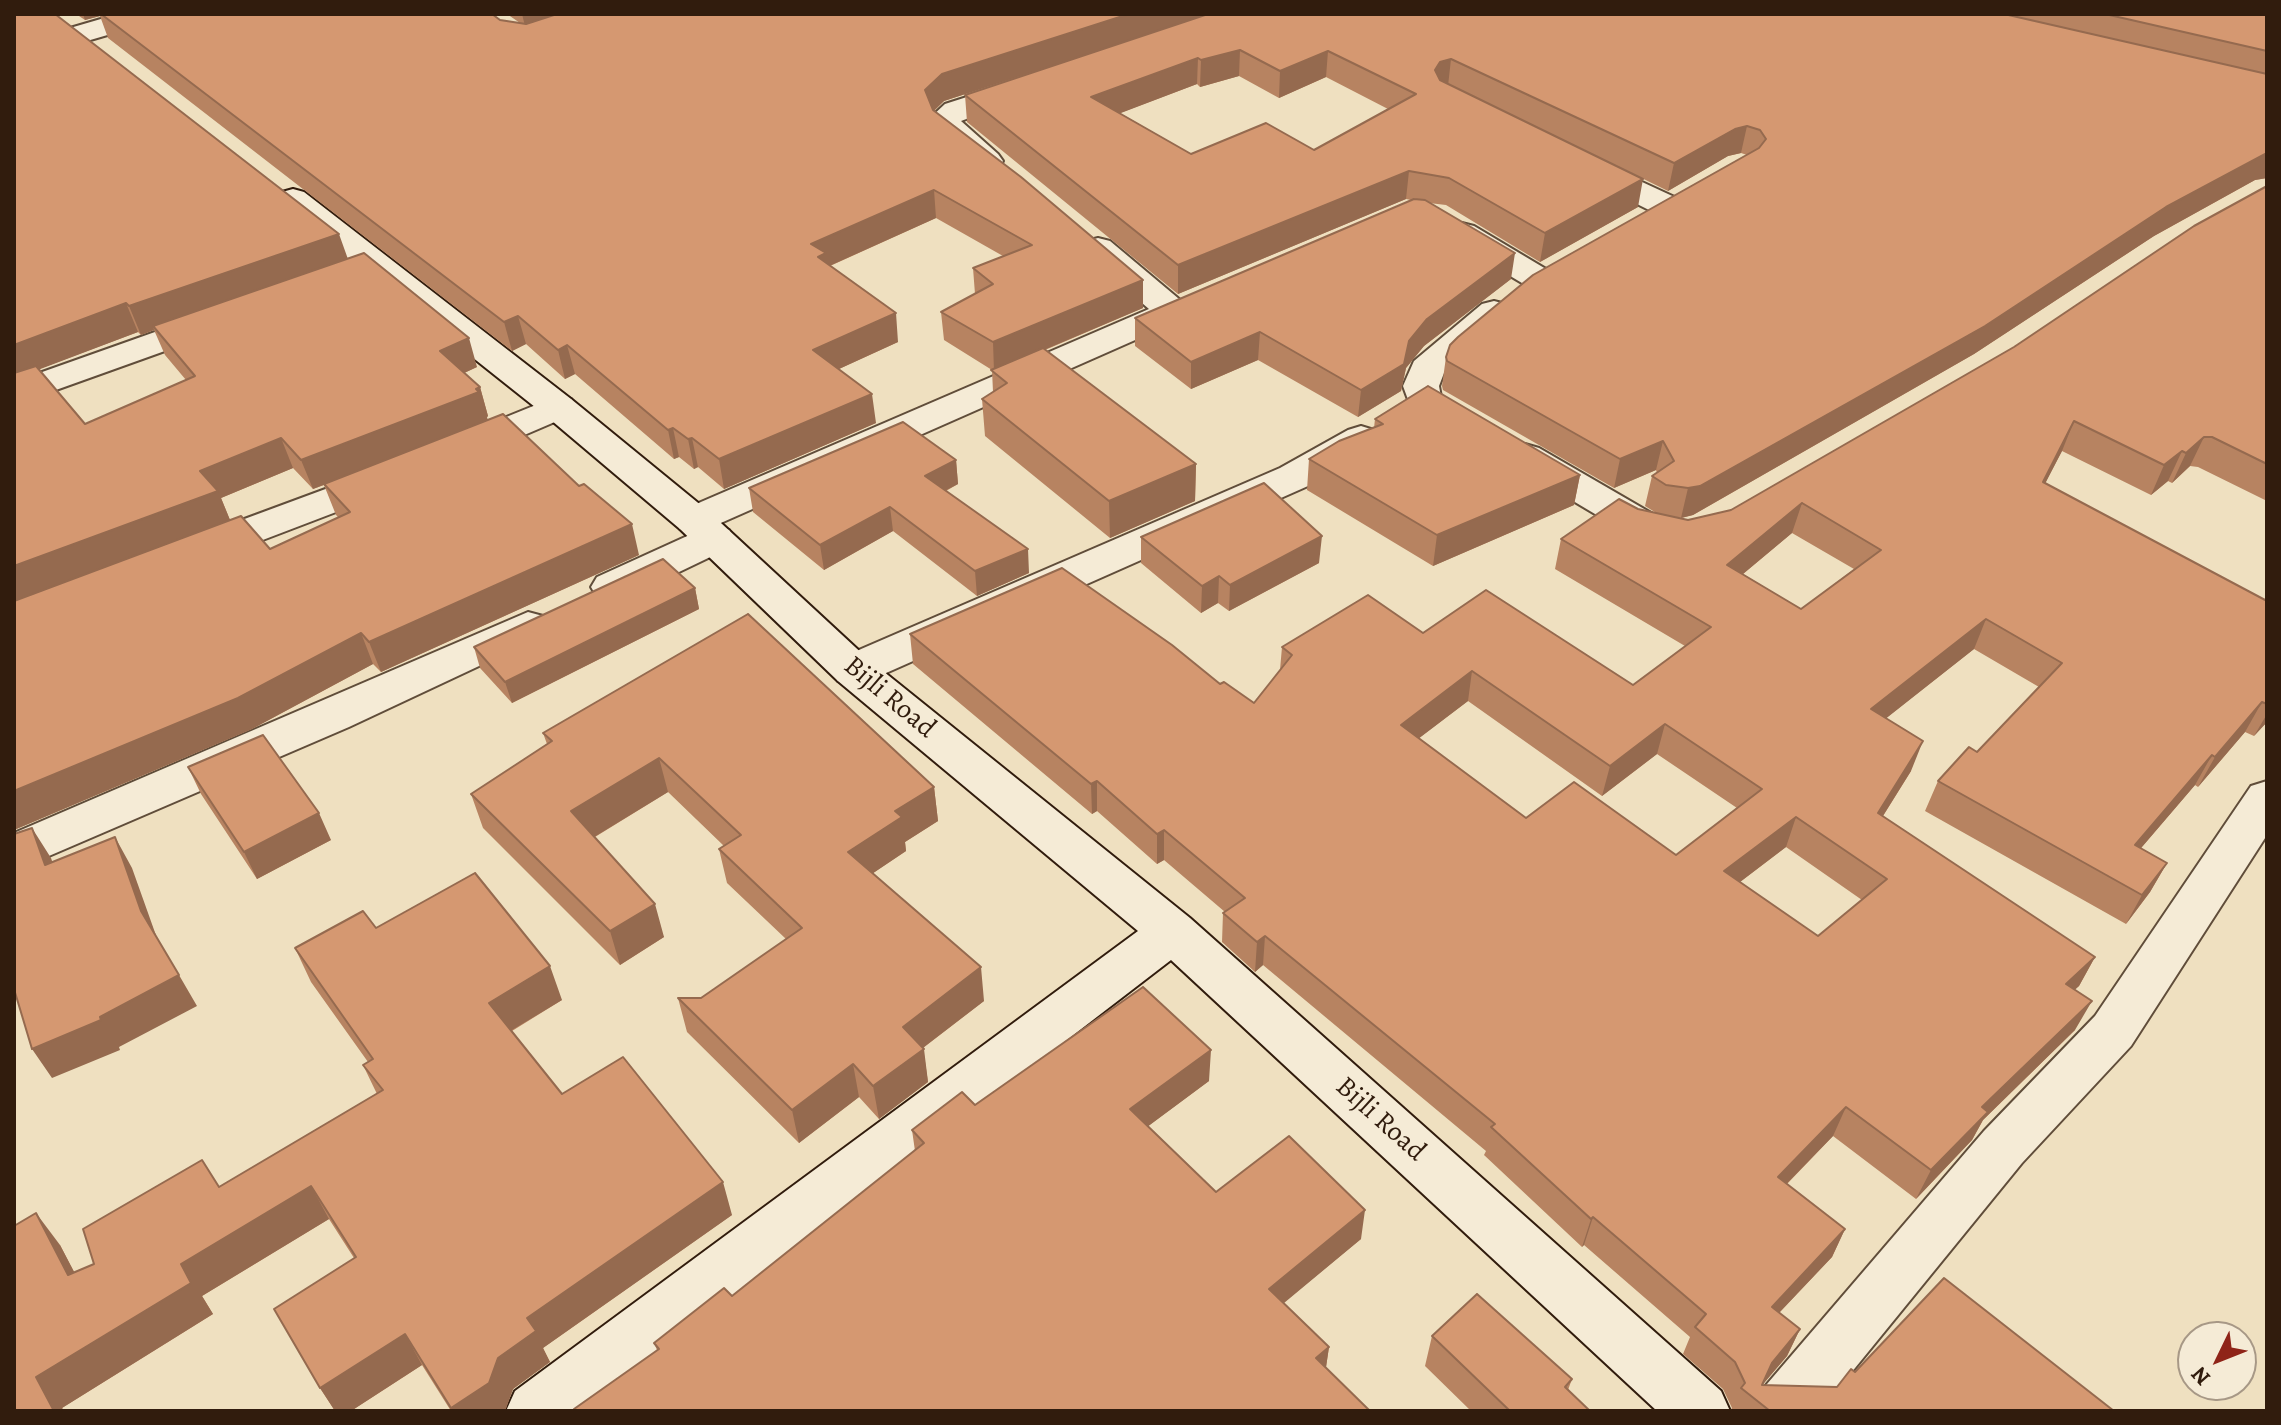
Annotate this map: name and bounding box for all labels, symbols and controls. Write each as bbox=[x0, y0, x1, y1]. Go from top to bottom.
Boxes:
street label: Bijli Road bbox=[836, 650, 942, 746]
street label: Bijli Road bbox=[1328, 1071, 1432, 1169]
north arrow bbox=[2177, 1321, 2257, 1401]
text: N bbox=[2184, 1360, 2217, 1392]

